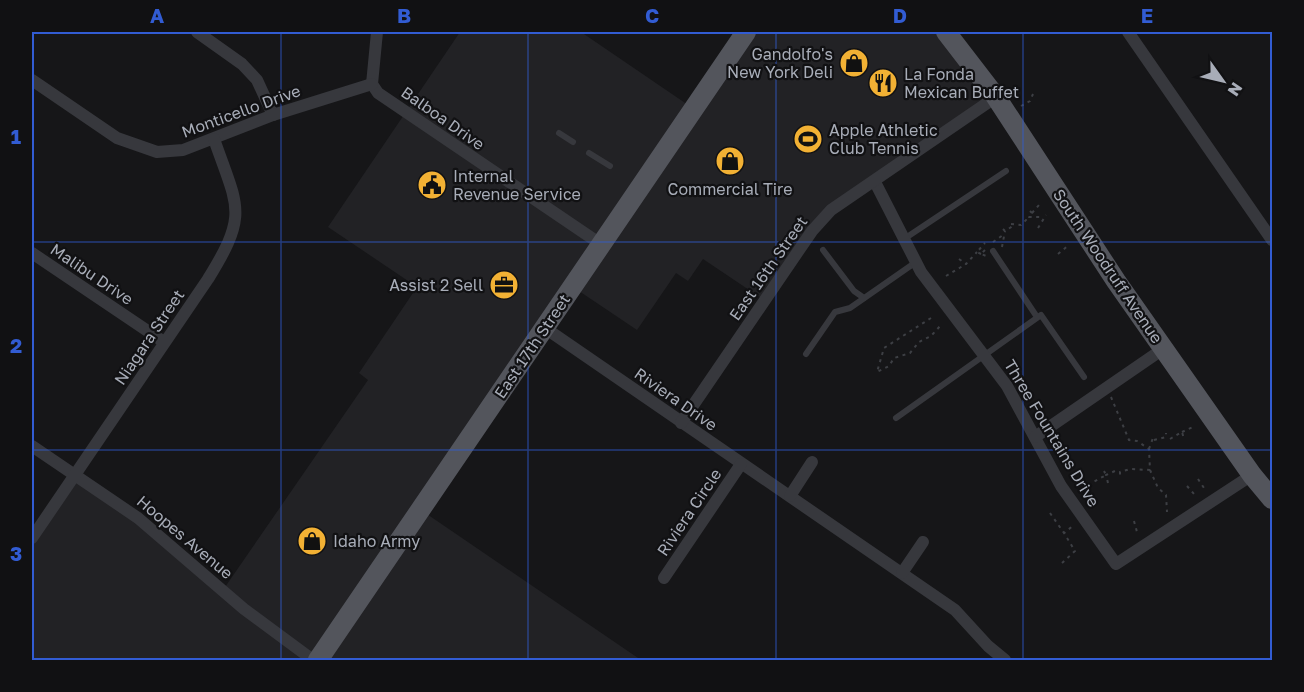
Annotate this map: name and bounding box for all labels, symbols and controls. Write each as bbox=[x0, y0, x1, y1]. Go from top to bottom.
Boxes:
text: A bbox=[150, 3, 164, 27]
text: B bbox=[397, 3, 411, 27]
text: C bbox=[645, 3, 659, 27]
text: D bbox=[893, 3, 907, 27]
text: E bbox=[1141, 3, 1153, 27]
place label: Gandolfo's New York Deli bbox=[727, 44, 833, 82]
shop icon: Gandolfo's New York Deli bbox=[838, 47, 870, 79]
north arrow bbox=[1193, 51, 1253, 111]
place label: La Fonda Mexican Buffet bbox=[904, 64, 1019, 102]
restaurant icon: La Fonda Mexican Buffet bbox=[867, 67, 899, 99]
text: N bbox=[1224, 79, 1247, 100]
street label: Monticello Drive bbox=[179, 80, 303, 142]
street label: Balboa Drive bbox=[398, 82, 488, 154]
place label: Apple Athletic Club Tennis bbox=[829, 120, 938, 158]
sports icon: Apple Athletic Club Tennis bbox=[792, 123, 824, 155]
text: 1 bbox=[11, 124, 21, 148]
shop icon: Commercial Tire bbox=[714, 145, 746, 177]
place label: Internal Revenue Service bbox=[453, 166, 581, 204]
public building icon: Internal Revenue Service bbox=[416, 169, 448, 201]
place label: Commercial Tire bbox=[668, 179, 792, 199]
street label: South Woodruff Avenue bbox=[1049, 185, 1167, 347]
street label: East 16th Street bbox=[725, 212, 811, 324]
street label: Malibu Drive bbox=[47, 239, 137, 309]
office icon: Assist 2 Sell bbox=[488, 269, 520, 301]
place label: Assist 2 Sell bbox=[389, 275, 483, 295]
street label: Niagara Street bbox=[110, 285, 188, 389]
street label: East 17th Street bbox=[490, 290, 574, 402]
text: 2 bbox=[10, 333, 22, 357]
street label: Three Fountains Drive bbox=[1000, 356, 1104, 510]
street label: Riviera Drive bbox=[631, 363, 721, 435]
street label: Riviera Circle bbox=[652, 465, 726, 559]
street label: Hoopes Avenue bbox=[133, 491, 237, 583]
shop icon: Idaho Army bbox=[296, 525, 328, 557]
place label: Idaho Army bbox=[333, 531, 420, 551]
text: 3 bbox=[10, 541, 22, 565]

